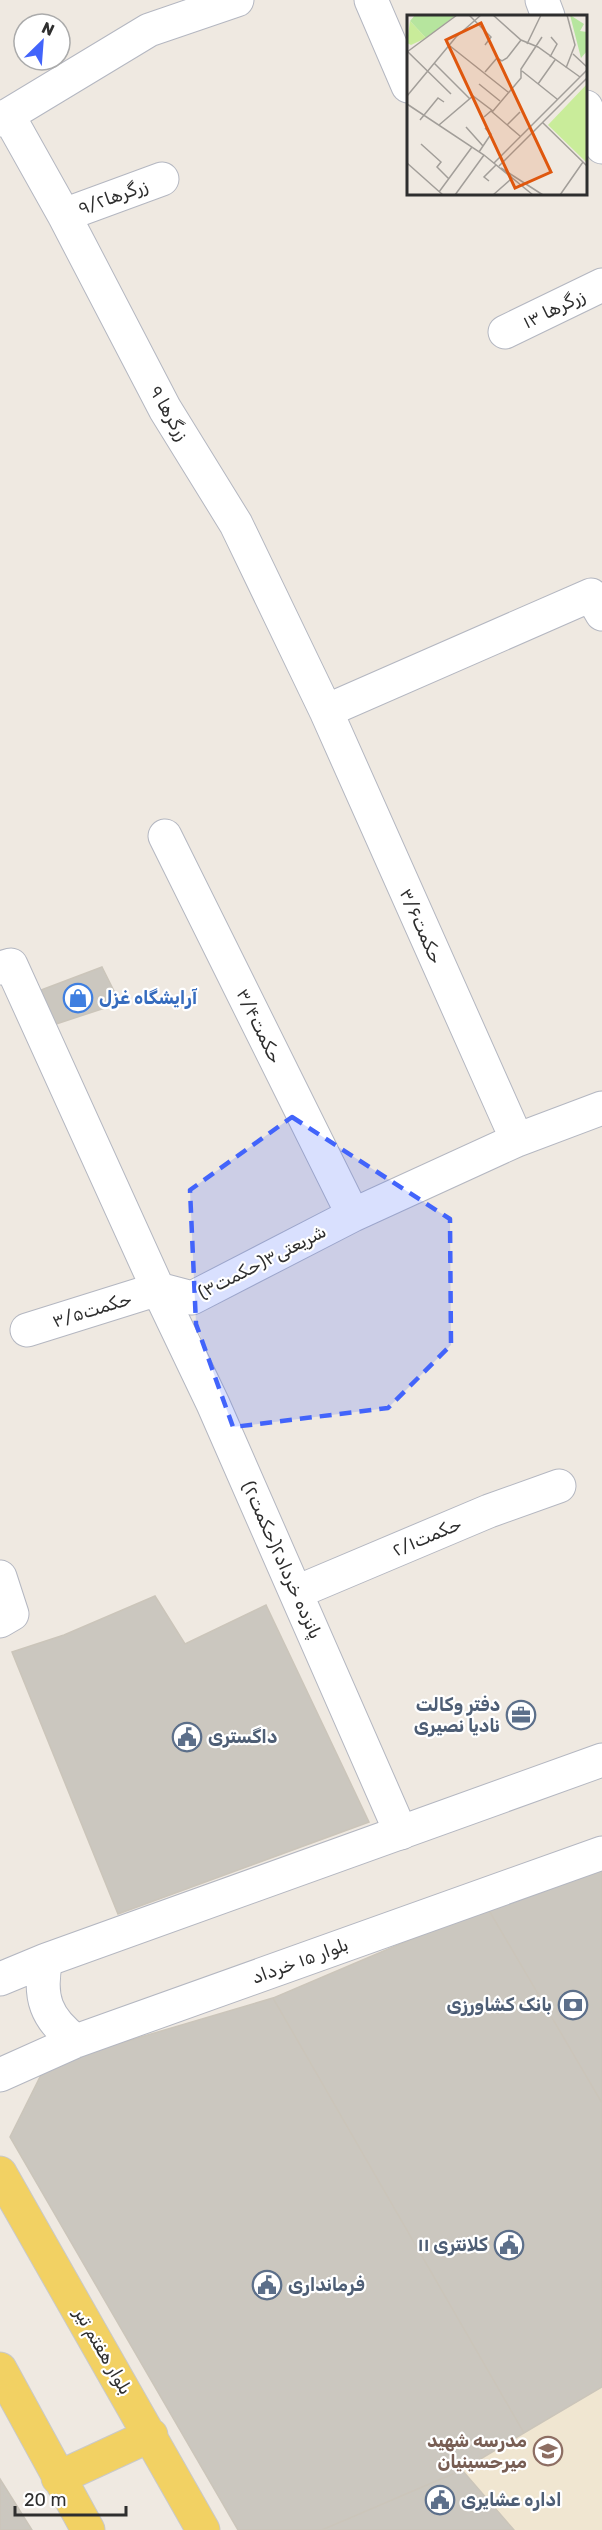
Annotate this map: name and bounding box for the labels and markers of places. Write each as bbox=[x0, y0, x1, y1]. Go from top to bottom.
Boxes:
shop icon: آرایشگاه غزل bbox=[62, 982, 94, 1014]
place label: آرایشگاه غزل bbox=[99, 987, 198, 1009]
place label: دفتر وکالت نادیا نصیری bbox=[414, 1694, 500, 1737]
office icon: دفتر وکالت نادیا نصیری bbox=[505, 1699, 537, 1731]
public building icon: داگستری bbox=[171, 1721, 203, 1753]
place label: داگستری bbox=[208, 1726, 277, 1748]
bank icon: بانک کشاورزی bbox=[557, 1989, 589, 2021]
place label: بانک کشاورزی bbox=[446, 1994, 552, 2016]
public building icon: کلانتری ۱۱ bbox=[493, 2229, 525, 2261]
place label: کلانتری ۱۱ bbox=[418, 2234, 488, 2256]
public building icon: فرمانداری bbox=[251, 2269, 283, 2301]
place label: فرمانداری bbox=[288, 2274, 365, 2296]
place label: مدرسه شهید میرحسینیان bbox=[427, 2430, 527, 2473]
school or university icon: مدرسه شهید میرحسینیان bbox=[532, 2435, 564, 2467]
public building icon: اداره عشایری bbox=[424, 2484, 456, 2516]
place label: اداره عشایری bbox=[461, 2489, 562, 2511]

